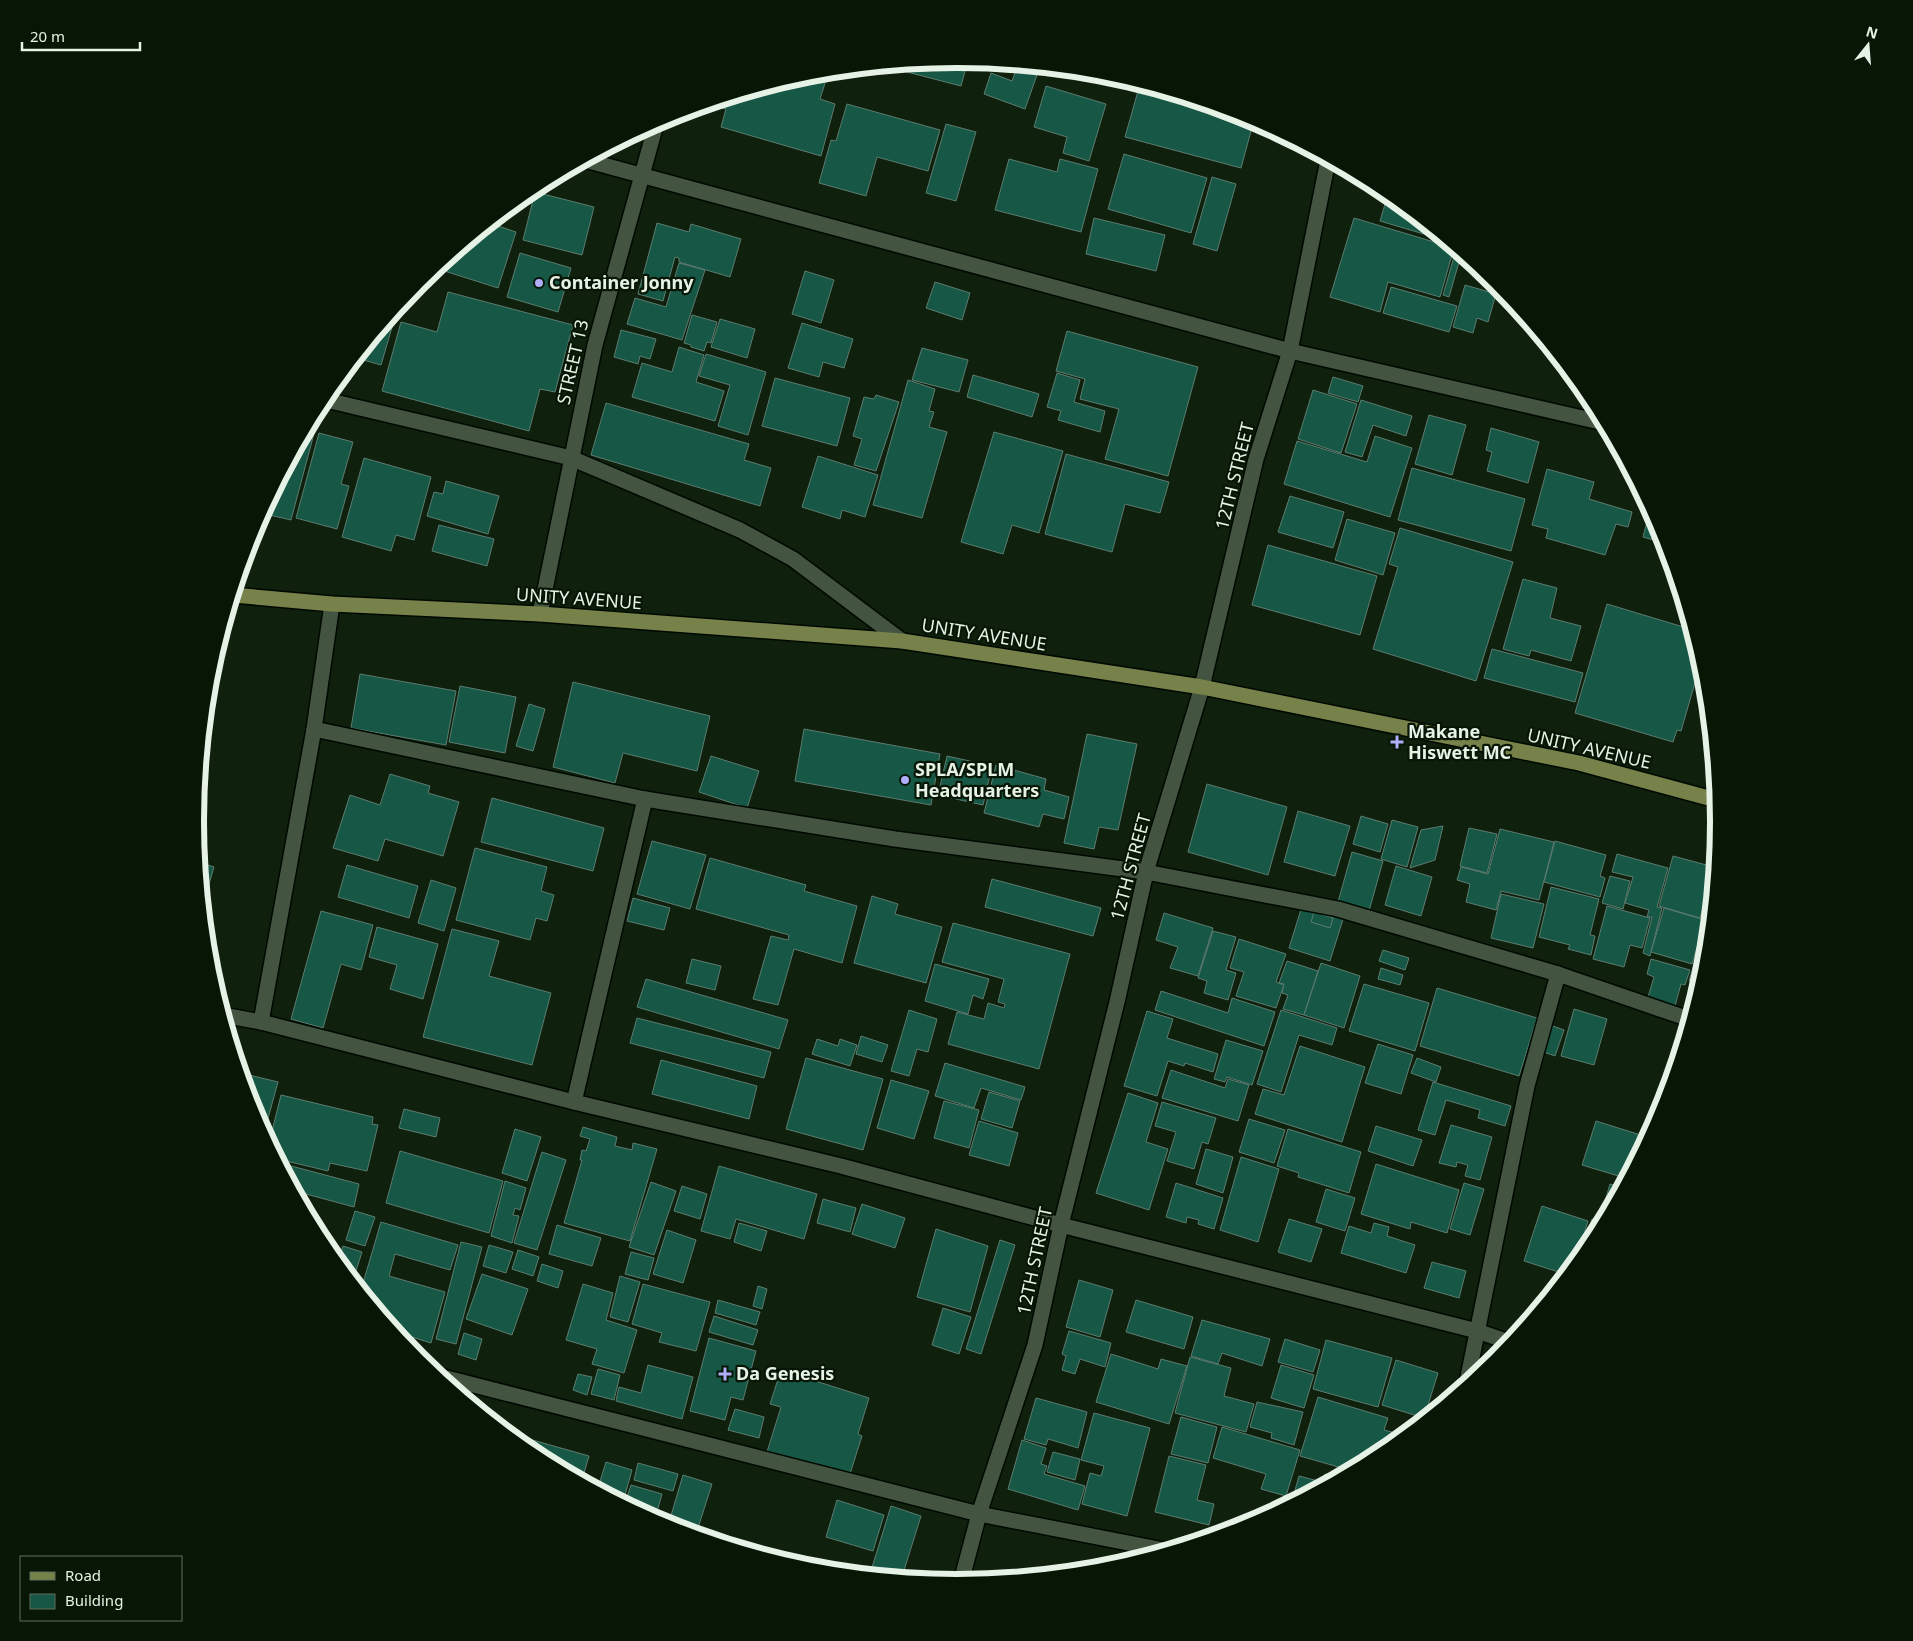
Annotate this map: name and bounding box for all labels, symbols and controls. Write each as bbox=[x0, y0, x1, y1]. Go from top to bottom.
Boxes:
scale bar bbox=[22, 20, 140, 52]
north arrow bbox=[1843, 20, 1893, 70]
text: N bbox=[1864, 21, 1880, 43]
text: 20 m bbox=[30, 26, 65, 46]
place label: Container Jonny bbox=[549, 270, 694, 294]
marker: Container Jonny bbox=[533, 277, 545, 289]
street label: STREET 13 bbox=[551, 317, 593, 407]
street label: 12TH STREET bbox=[1209, 420, 1259, 532]
street label: UNITY AVENUE bbox=[515, 582, 643, 614]
street label: UNITY AVENUE bbox=[920, 612, 1048, 656]
place label: Makane Hiswett MC bbox=[1408, 719, 1511, 764]
street label: UNITY AVENUE bbox=[1525, 722, 1653, 774]
marker: Makane Hiswett MC bbox=[1390, 735, 1404, 749]
place label: SPLA/SPLM Headquarters bbox=[915, 757, 1039, 802]
marker: SPLA/SPLM Headquarters bbox=[899, 774, 911, 786]
street label: 12TH STREET bbox=[1104, 811, 1156, 923]
street label: 12TH STREET bbox=[1011, 1205, 1057, 1317]
place label: Da Genesis bbox=[736, 1361, 834, 1385]
marker: Da Genesis bbox=[718, 1367, 732, 1381]
legend bbox=[20, 1556, 182, 1621]
text: Road bbox=[65, 1565, 101, 1585]
text: Building bbox=[65, 1590, 123, 1610]

